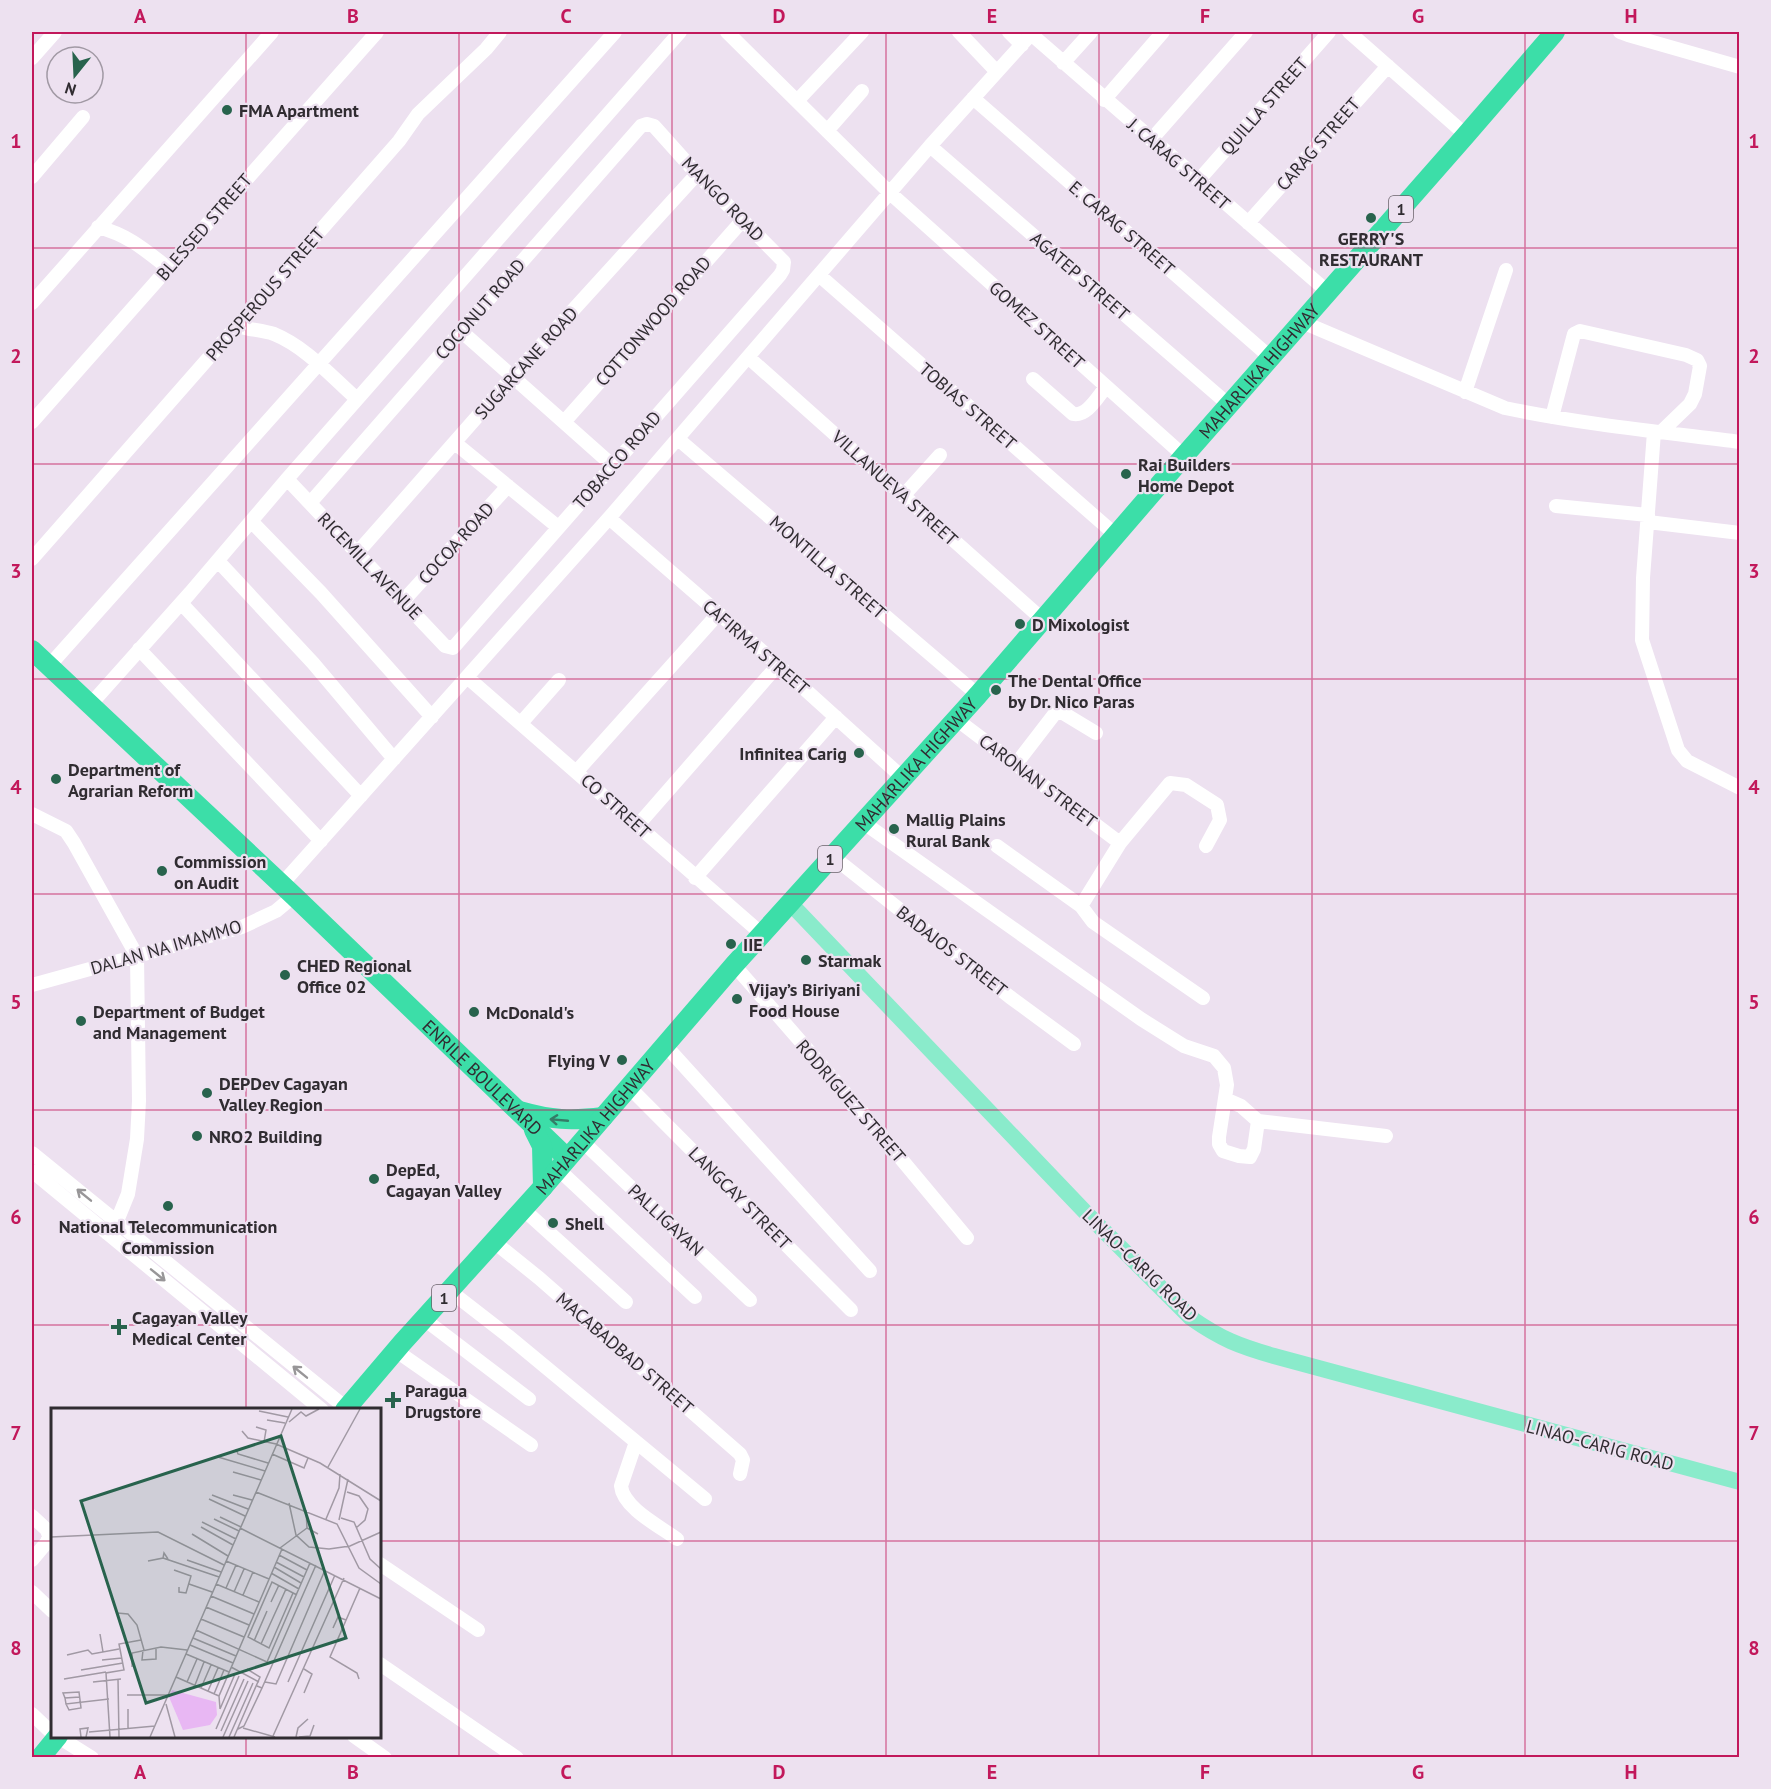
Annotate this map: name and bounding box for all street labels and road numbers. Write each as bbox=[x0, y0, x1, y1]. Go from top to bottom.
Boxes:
street label: QUILLA STREET bbox=[1215, 52, 1313, 160]
street label: CARAG STREET bbox=[1271, 93, 1365, 195]
street label: J. CARAG STREET bbox=[1122, 113, 1235, 215]
street label: MANGO ROAD bbox=[677, 152, 769, 246]
street label: BLESSED STREET bbox=[151, 169, 257, 285]
street label: E. CARAG STREET bbox=[1064, 176, 1180, 280]
road number: 1 bbox=[1389, 196, 1413, 222]
street label: PROSPEROUS STREET bbox=[201, 223, 329, 365]
street label: AGATEP STREET bbox=[1026, 227, 1134, 325]
street label: COTTONWOOD ROAD bbox=[590, 251, 716, 391]
street label: COCONUT ROAD bbox=[430, 254, 530, 364]
street label: GOMEZ STREET bbox=[984, 276, 1090, 374]
street label: MAHARLIKA HIGHWAY bbox=[1193, 299, 1324, 443]
street label: SUGARCANE ROAD bbox=[469, 302, 583, 424]
street label: TOBIAS STREET bbox=[915, 357, 1021, 455]
street label: TOBACCO ROAD bbox=[568, 406, 666, 514]
street label: VILLANUEVA STREET bbox=[826, 425, 963, 551]
street label: COCOA ROAD bbox=[413, 497, 499, 589]
street label: RICEMILL AVENUE bbox=[313, 507, 427, 625]
street label: MONTILLA STREET bbox=[765, 510, 891, 624]
street label: CAFIRMA STREET bbox=[698, 594, 814, 700]
street label: MAHARLIKA HIGHWAY bbox=[849, 692, 982, 836]
street label: CARONAN STREET bbox=[975, 729, 1101, 833]
street label: CO STREET bbox=[576, 769, 656, 843]
road number: 1 bbox=[818, 846, 842, 872]
street label: BADAJOS STREET bbox=[892, 901, 1012, 1001]
street label: DALAN NA IMAMMO bbox=[88, 914, 244, 980]
street label: ENRILE BOULEVARD bbox=[418, 1014, 548, 1140]
street label: RODRIGUEZ STREET bbox=[791, 1035, 911, 1167]
street label: MAHARLIKA HIGHWAY bbox=[530, 1054, 660, 1199]
street label: LANGCAY STREET bbox=[684, 1142, 796, 1254]
street label: PALLIGAYAN bbox=[623, 1179, 709, 1261]
street label: LINAO-CARIG ROAD bbox=[1077, 1204, 1203, 1326]
road number: 1 bbox=[432, 1285, 456, 1311]
street label: MACABADBAD STREET bbox=[552, 1287, 698, 1419]
street label: LINAO-CARIG ROAD bbox=[1524, 1414, 1676, 1476]

